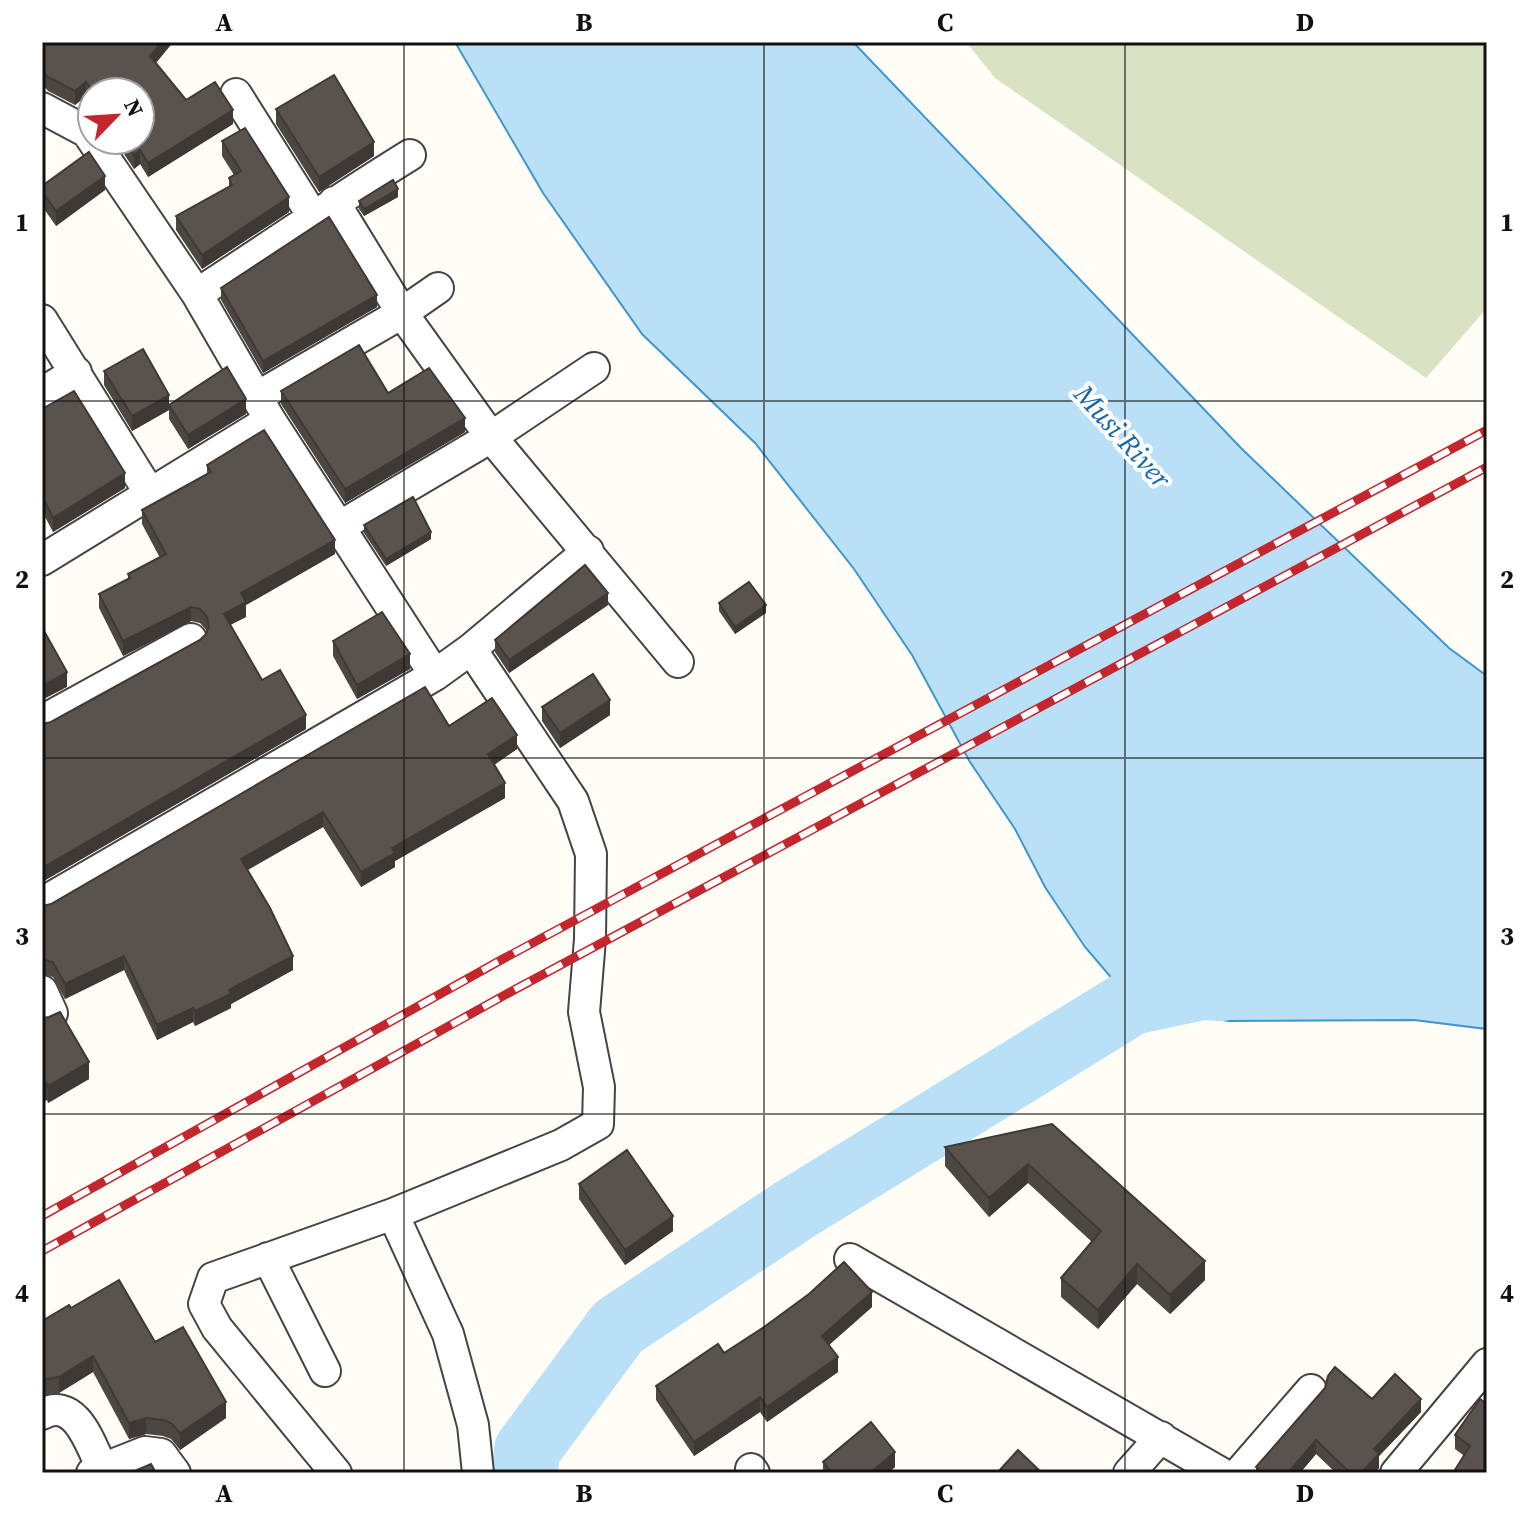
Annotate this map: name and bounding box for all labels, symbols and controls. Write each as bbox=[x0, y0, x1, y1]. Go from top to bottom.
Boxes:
text: A bbox=[215, 4, 233, 40]
text: B bbox=[576, 4, 593, 40]
text: C bbox=[937, 4, 953, 40]
text: D bbox=[1296, 4, 1314, 40]
north arrow bbox=[76, 76, 156, 156]
text: N bbox=[117, 94, 151, 121]
text: 1 bbox=[15, 204, 29, 240]
text: 1 bbox=[1500, 204, 1514, 240]
water label: Musi River bbox=[1065, 375, 1180, 497]
text: 2 bbox=[15, 561, 29, 597]
text: 2 bbox=[1500, 561, 1514, 597]
text: 3 bbox=[15, 918, 29, 954]
text: 3 bbox=[1500, 918, 1514, 954]
text: 4 bbox=[15, 1275, 29, 1311]
text: 4 bbox=[1500, 1275, 1514, 1311]
text: A bbox=[215, 1475, 233, 1511]
text: B bbox=[576, 1475, 593, 1511]
text: C bbox=[937, 1475, 953, 1511]
text: D bbox=[1296, 1475, 1314, 1511]

